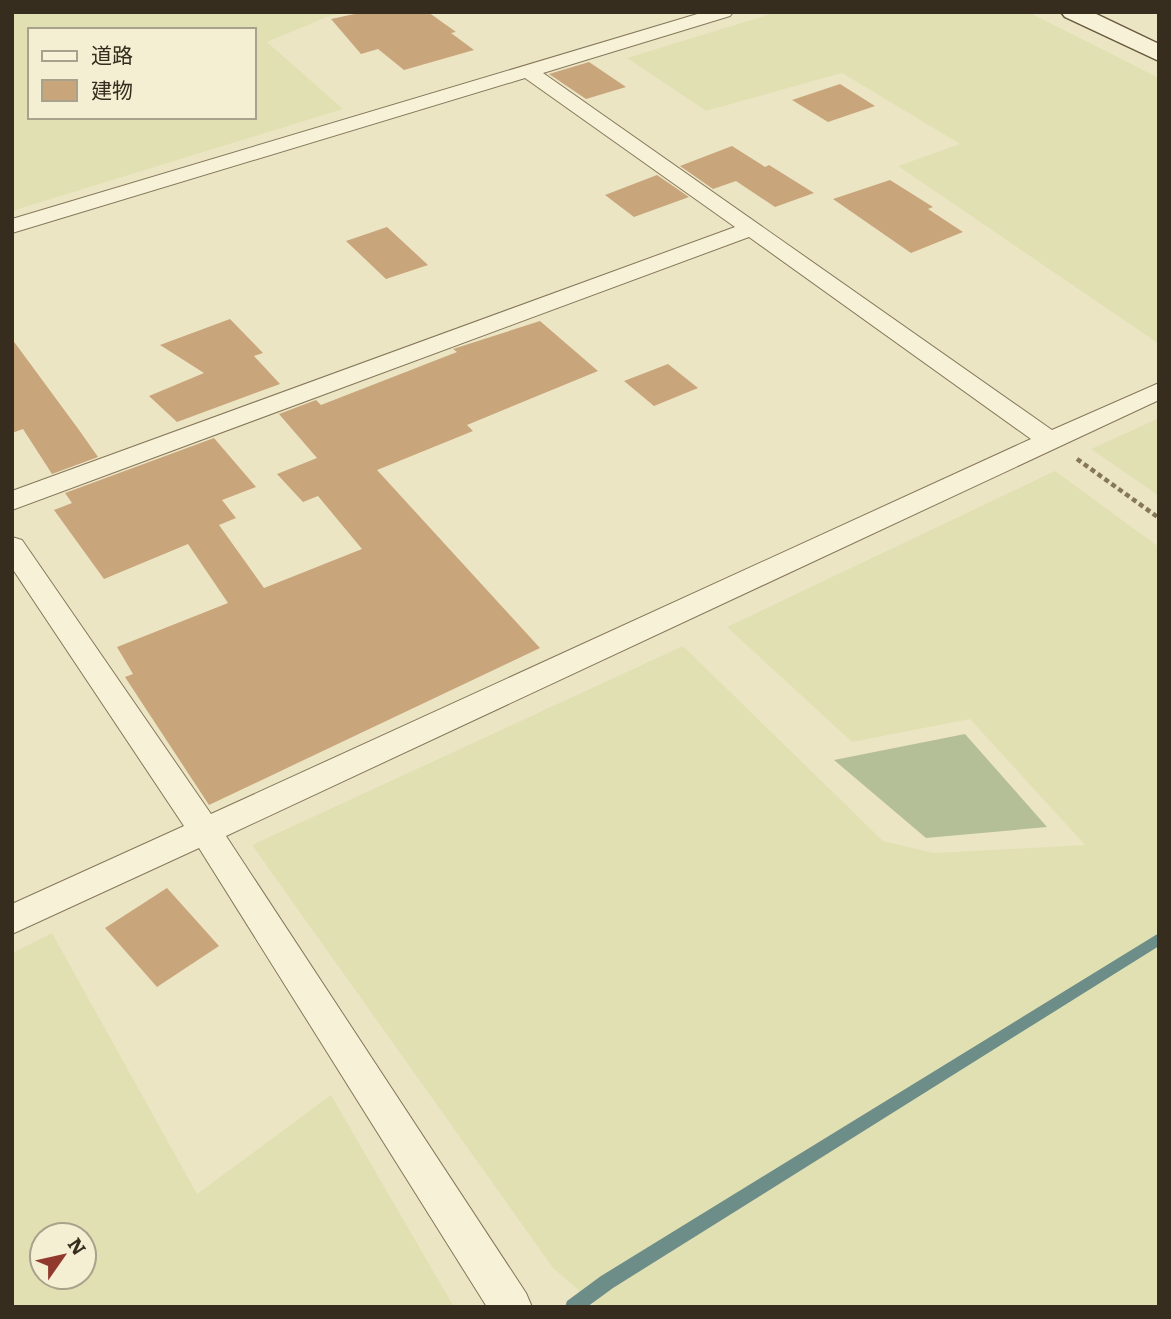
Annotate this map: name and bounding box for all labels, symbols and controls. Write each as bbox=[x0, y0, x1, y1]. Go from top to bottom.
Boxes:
legend bbox=[28, 28, 256, 119]
text: 道路 bbox=[91, 38, 133, 69]
text: 建物 bbox=[91, 73, 133, 104]
north arrow bbox=[28, 1221, 98, 1291]
text: N bbox=[62, 1231, 94, 1260]

